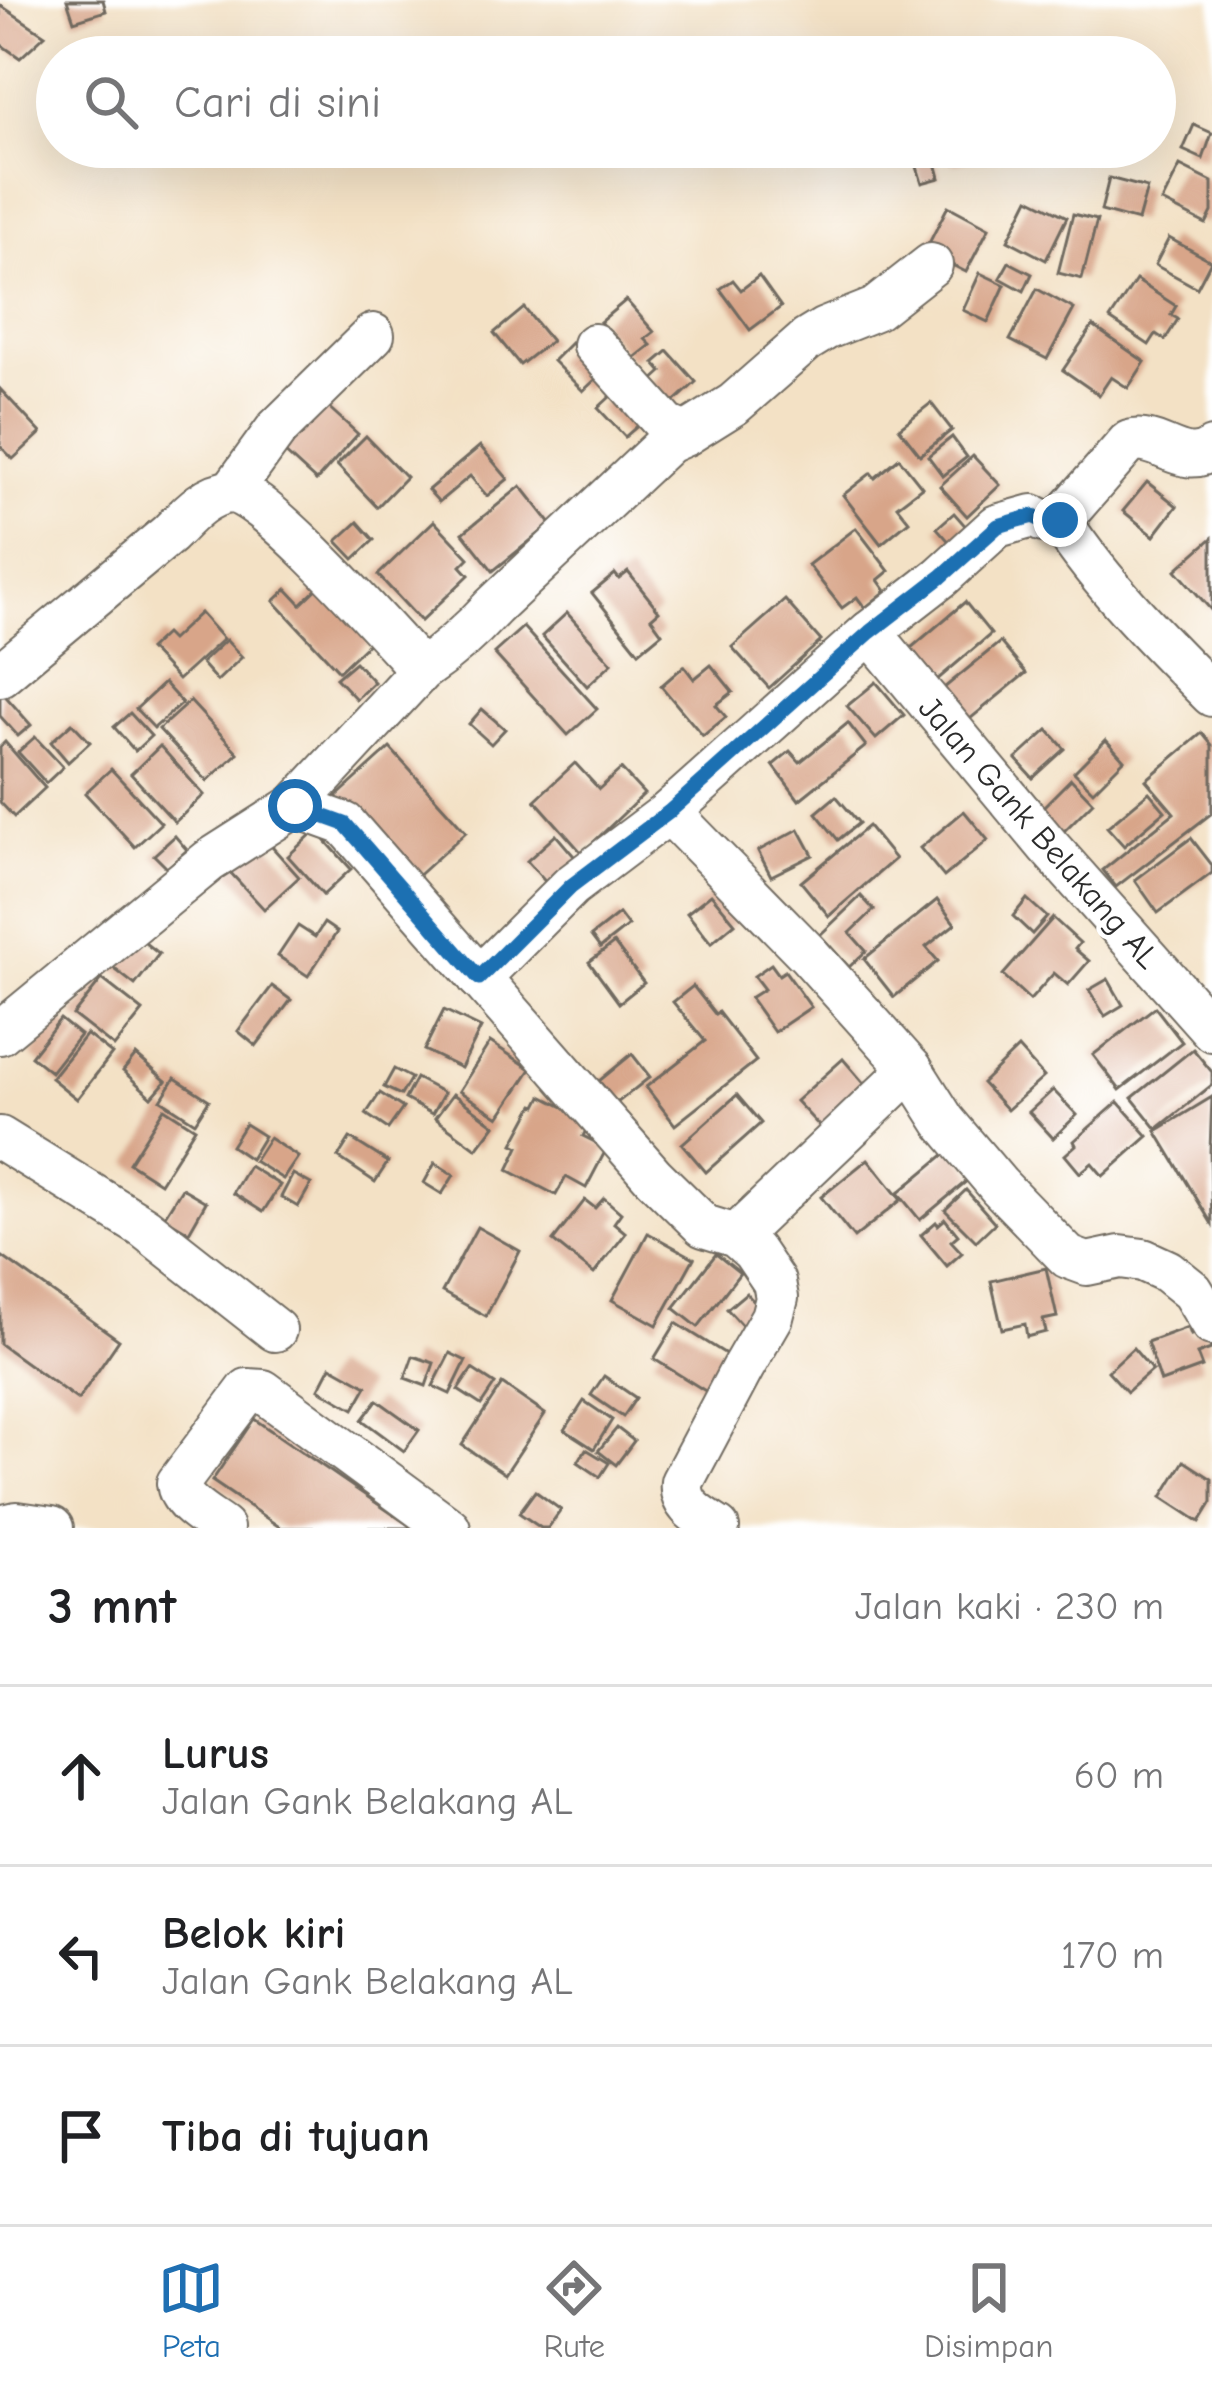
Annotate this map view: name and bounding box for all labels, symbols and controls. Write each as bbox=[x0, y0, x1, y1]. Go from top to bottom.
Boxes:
search box bbox=[36, 36, 1176, 168]
icon: search bbox=[78, 69, 144, 135]
text: Cari di sini bbox=[174, 76, 381, 128]
route end bbox=[1033, 493, 1087, 547]
street label: Jalan Gank Belakang AL bbox=[911, 689, 1168, 977]
route start bbox=[268, 779, 322, 833]
text: 3 mnt bbox=[48, 1577, 176, 1636]
text: Jalan kaki · 230 m bbox=[855, 1584, 1164, 1629]
text: Lurus bbox=[162, 1727, 269, 1779]
icon: ahead bbox=[48, 1743, 114, 1809]
text: 60 m bbox=[1074, 1753, 1164, 1798]
text: Jalan Gank Belakang AL bbox=[162, 1779, 573, 1824]
text: Belok kiri bbox=[162, 1907, 345, 1959]
icon: left bbox=[48, 1923, 114, 1989]
text: 170 m bbox=[1061, 1933, 1164, 1978]
text: Jalan Gank Belakang AL bbox=[162, 1959, 573, 2004]
icon: arrive bbox=[48, 2103, 114, 2169]
text: Tiba di tujuan bbox=[162, 2110, 430, 2162]
tab: Peta bbox=[158, 2255, 224, 2365]
tab: Rute bbox=[541, 2255, 607, 2365]
tab: Disimpan bbox=[924, 2255, 1054, 2365]

